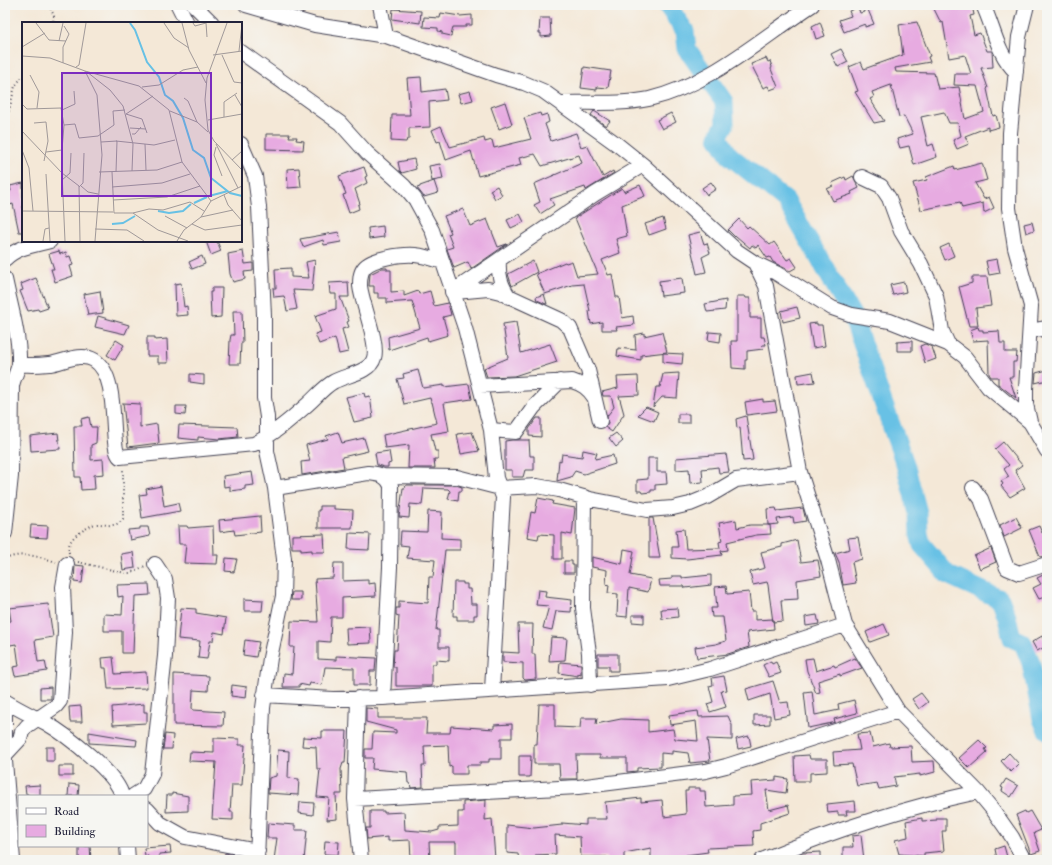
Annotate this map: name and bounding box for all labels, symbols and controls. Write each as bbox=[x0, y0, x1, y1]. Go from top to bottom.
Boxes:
inset map bbox=[22, 22, 242, 242]
legend bbox=[18, 795, 148, 847]
text: Road bbox=[54, 804, 79, 819]
text: Building bbox=[54, 824, 97, 839]

